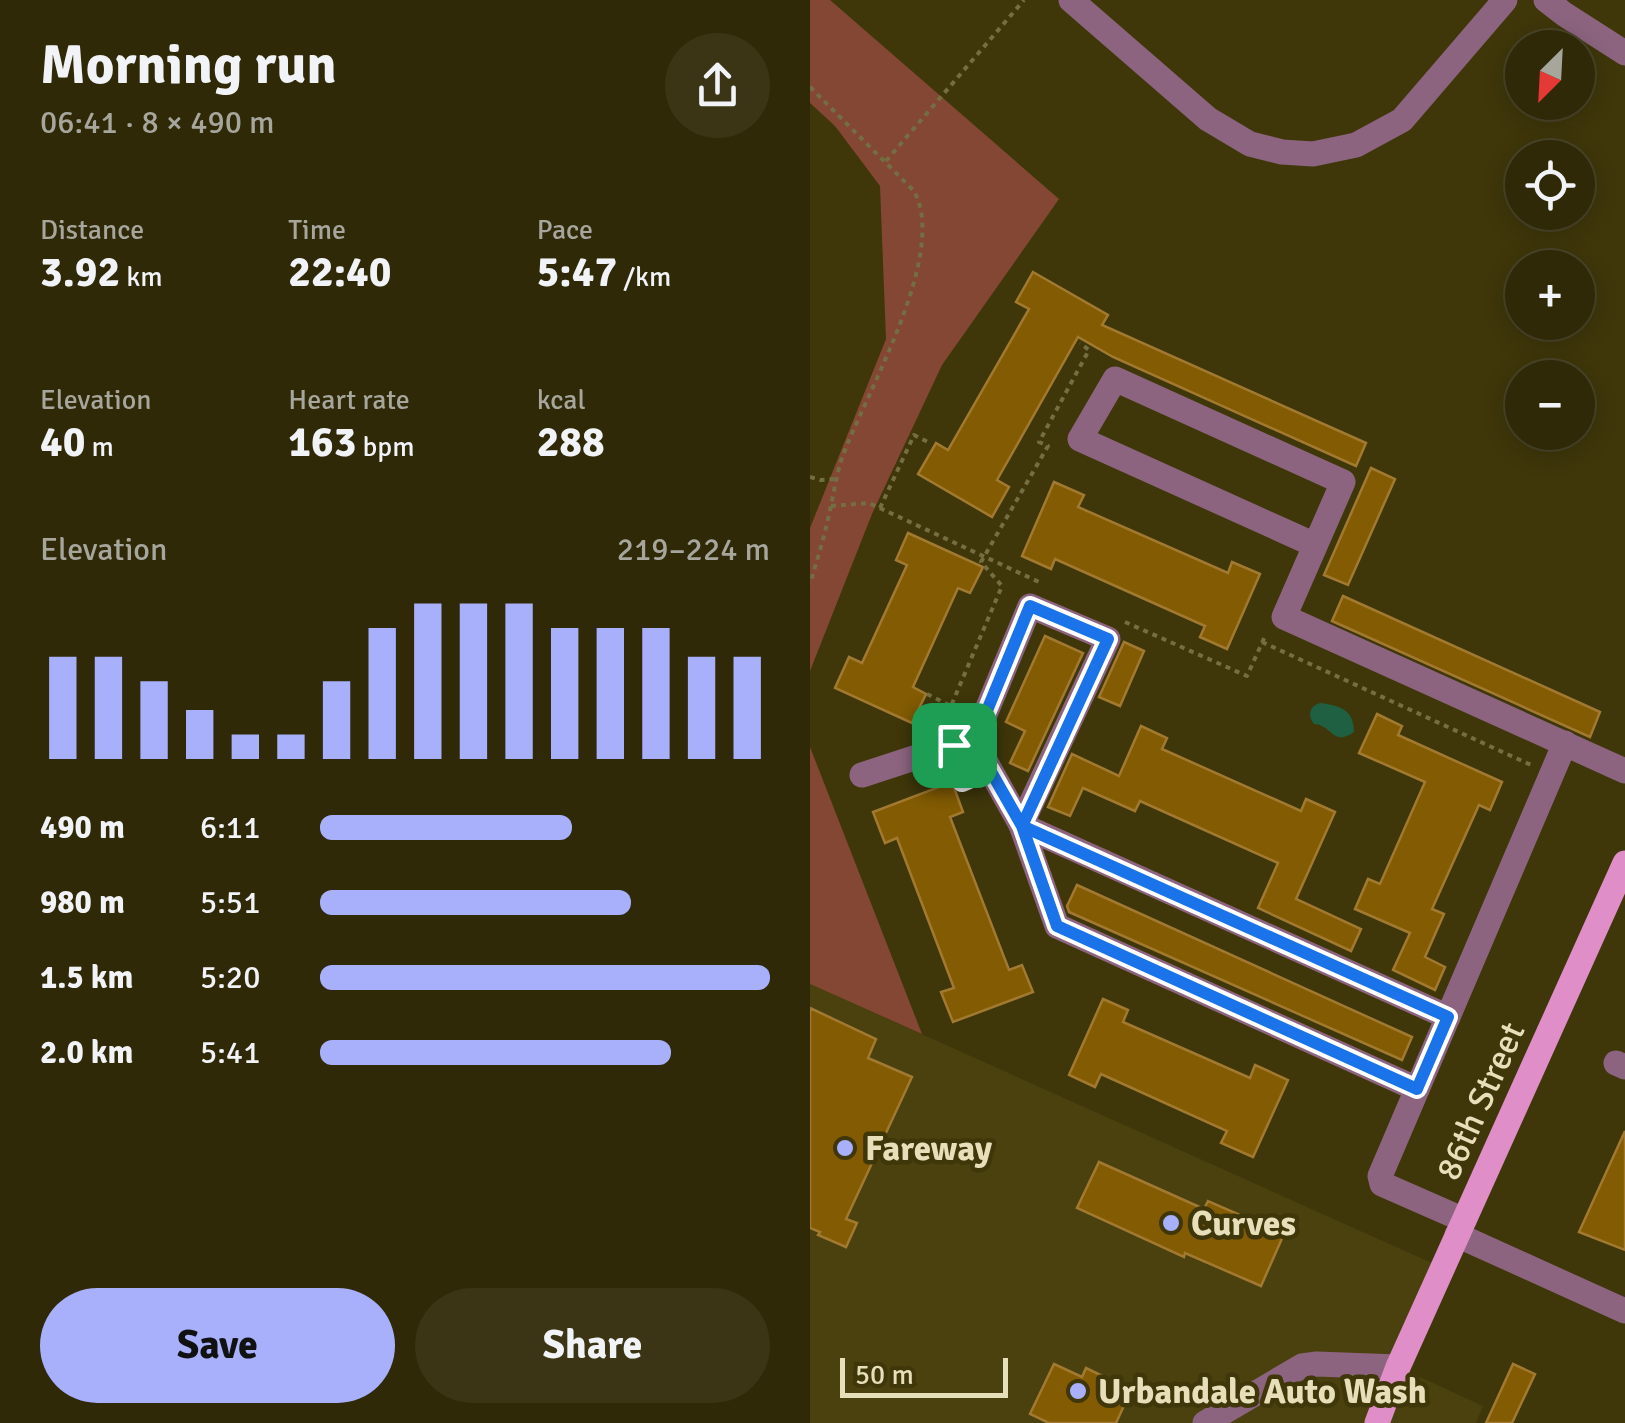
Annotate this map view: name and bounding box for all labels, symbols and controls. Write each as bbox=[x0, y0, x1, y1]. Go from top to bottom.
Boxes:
north arrow bbox=[1505, 30, 1595, 120]
map controls bbox=[1505, 30, 1595, 450]
text: Morning run bbox=[40, 31, 337, 99]
button: share bbox=[665, 33, 770, 138]
text: 06:41 · 8 × 490 m bbox=[40, 103, 275, 142]
button: locate bbox=[1505, 140, 1595, 230]
text: Distance bbox=[40, 213, 144, 247]
text: Time bbox=[288, 213, 346, 247]
text: Pace bbox=[537, 213, 593, 247]
text: 3.92 bbox=[40, 247, 120, 298]
text: 22:40 bbox=[288, 247, 391, 298]
text: 5:47 bbox=[537, 247, 617, 298]
button: + bbox=[1505, 250, 1595, 340]
text: km bbox=[120, 260, 163, 294]
text: /km bbox=[617, 260, 671, 294]
button: − bbox=[1505, 360, 1595, 450]
text: Elevation bbox=[40, 383, 152, 417]
text: Heart rate bbox=[288, 383, 410, 417]
text: kcal bbox=[537, 383, 586, 417]
text: 40 bbox=[40, 417, 85, 468]
text: 163 bbox=[288, 417, 356, 468]
text: 288 bbox=[537, 417, 605, 468]
text: m bbox=[85, 430, 114, 464]
text: bpm bbox=[356, 430, 414, 464]
text: Elevation bbox=[40, 530, 167, 569]
text: 219–224 m bbox=[617, 530, 770, 569]
pin bbox=[912, 703, 997, 788]
icon: arrive bbox=[927, 718, 982, 773]
text: 490 m bbox=[40, 808, 125, 847]
text: 6:11 bbox=[200, 808, 260, 847]
text: 980 m bbox=[40, 883, 125, 922]
text: 5:51 bbox=[200, 883, 260, 922]
text: 1.5 km bbox=[40, 958, 133, 997]
text: 5:20 bbox=[200, 958, 260, 997]
street label: 86th Street bbox=[1427, 1016, 1534, 1187]
text: 2.0 km bbox=[40, 1033, 133, 1072]
text: 5:41 bbox=[200, 1033, 260, 1072]
place label: Fareway bbox=[865, 1127, 993, 1170]
marker: Fareway bbox=[834, 1137, 856, 1159]
place label: Curves bbox=[1191, 1202, 1296, 1245]
marker: Curves bbox=[1160, 1212, 1182, 1234]
button: Save bbox=[40, 1288, 395, 1403]
button: Share bbox=[415, 1288, 770, 1403]
scale bar bbox=[840, 1353, 1008, 1398]
text: 50 m bbox=[855, 1358, 914, 1392]
place label: Urbandale Auto Wash bbox=[1098, 1370, 1427, 1413]
marker: Urbandale Auto Wash bbox=[1067, 1380, 1089, 1402]

